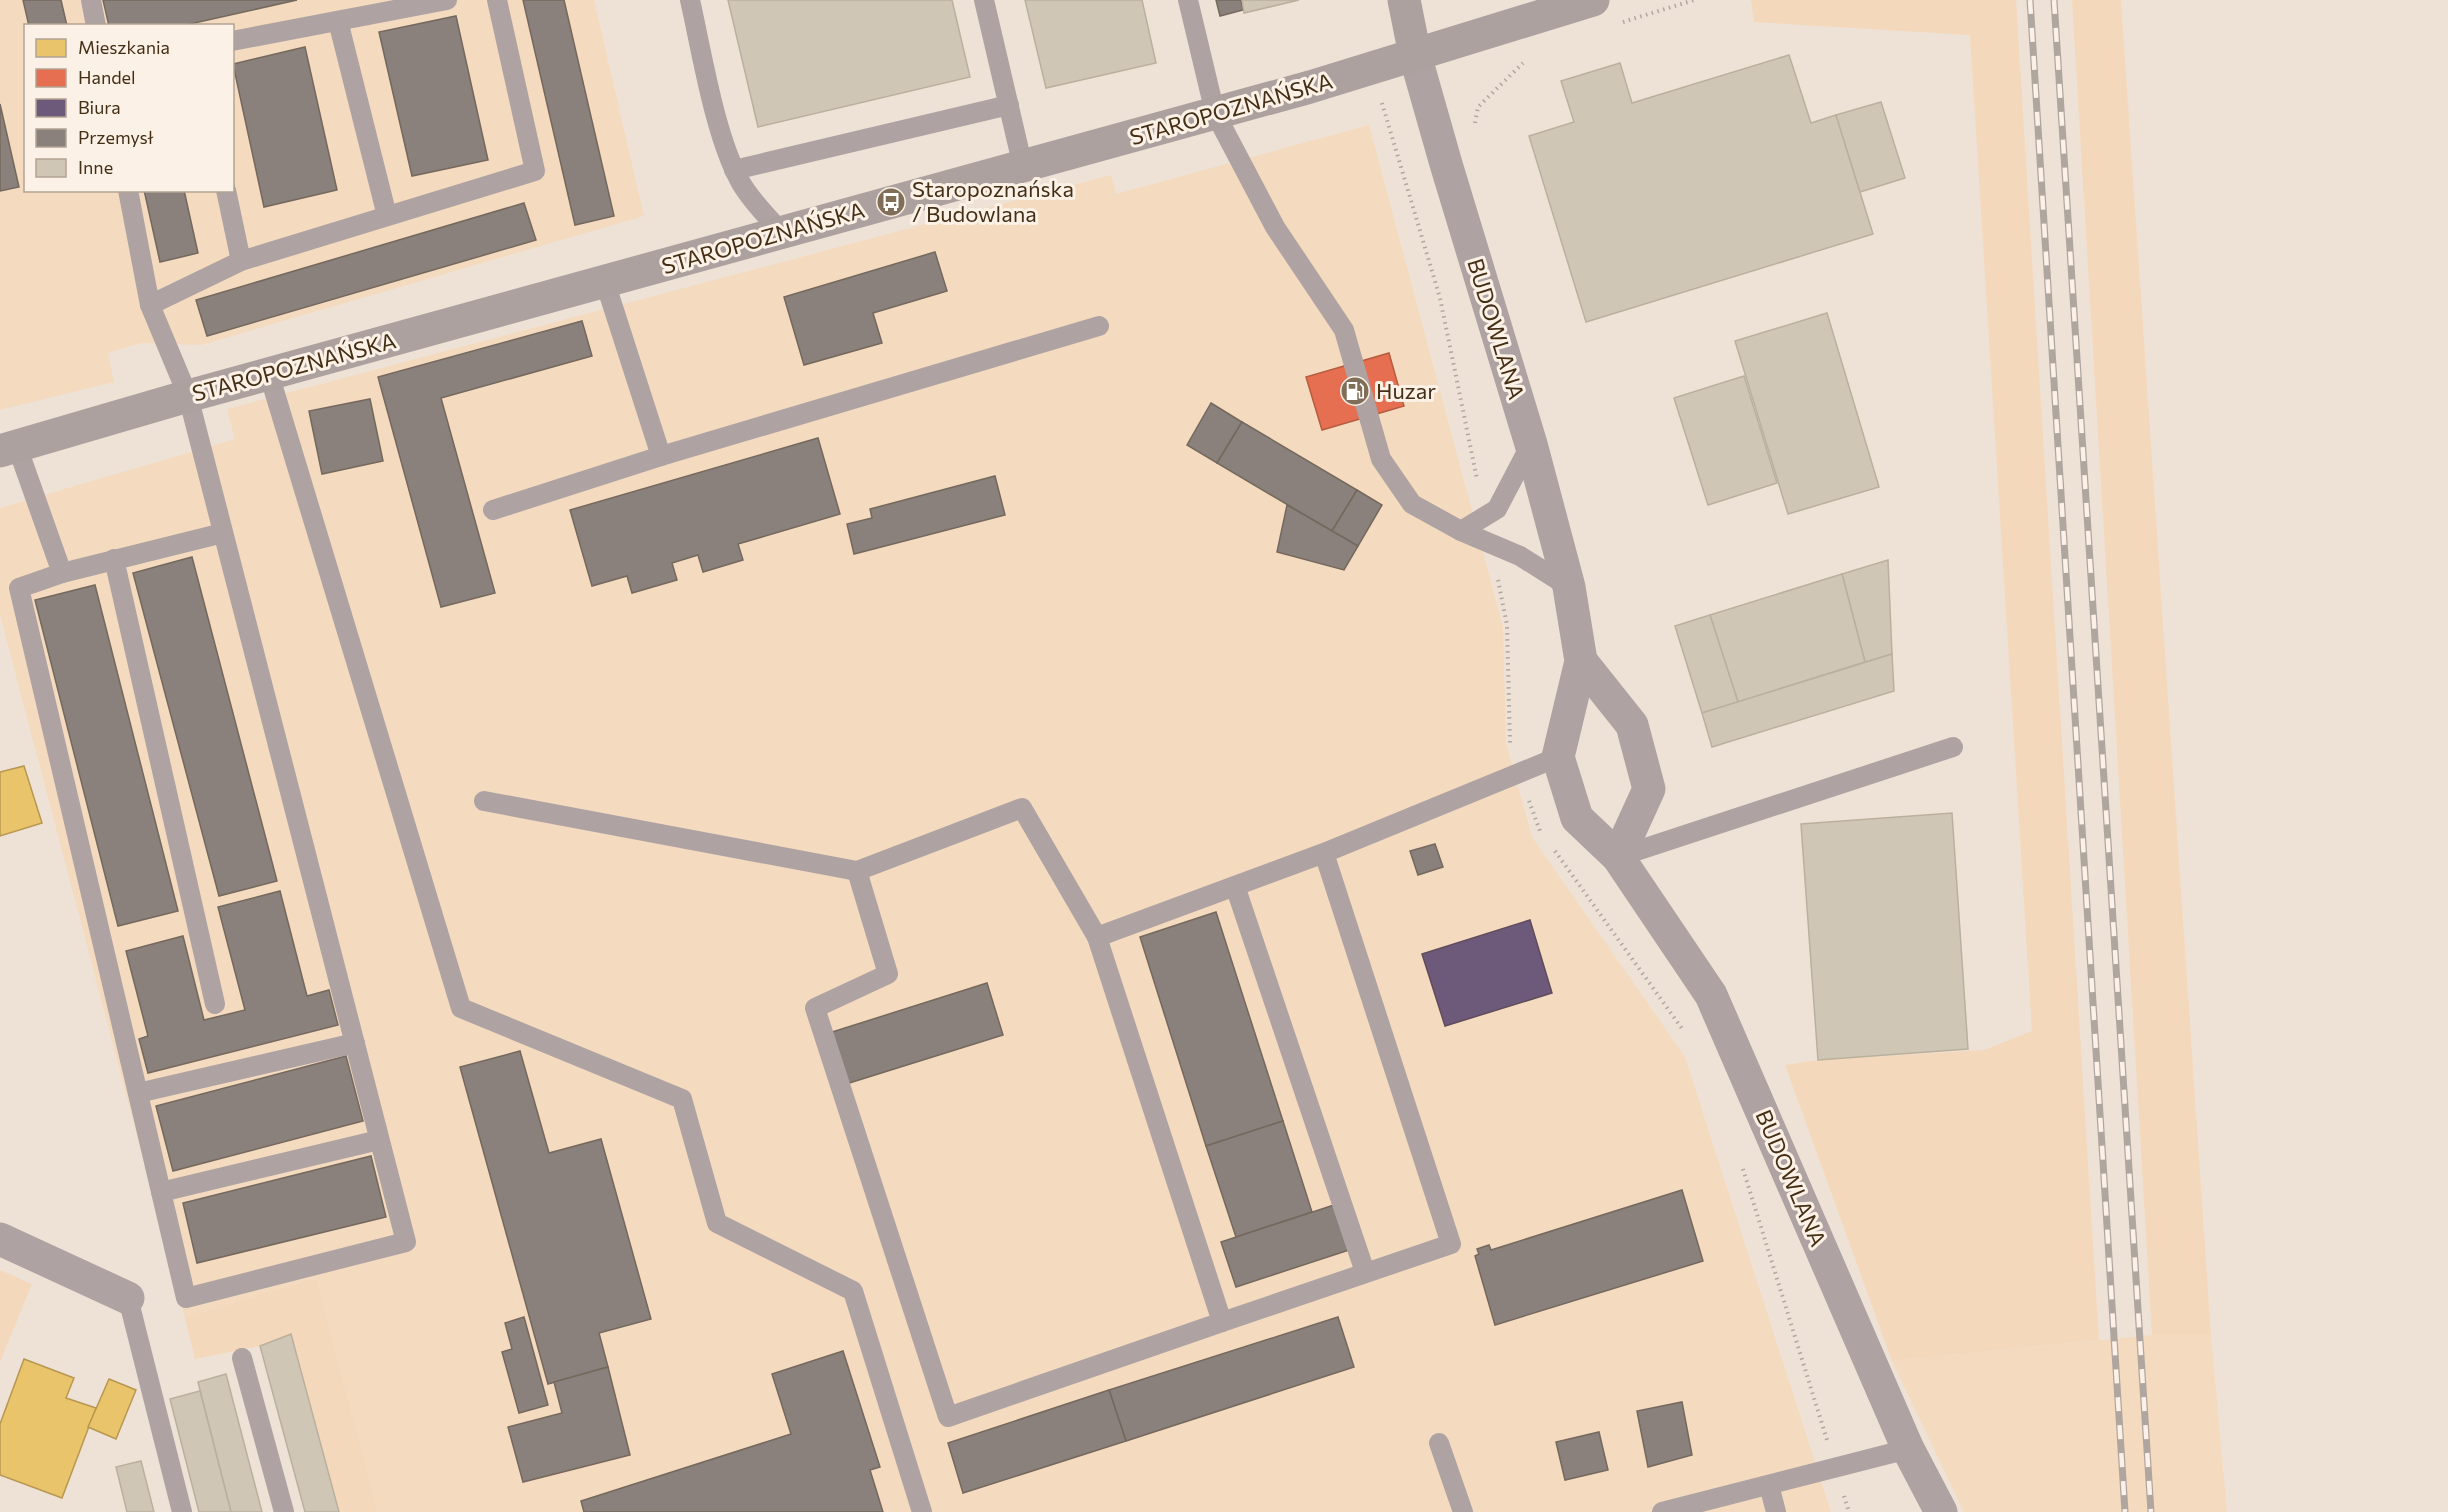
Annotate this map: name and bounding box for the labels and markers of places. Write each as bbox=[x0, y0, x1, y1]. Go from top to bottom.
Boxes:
place label: Staropoznańska / Budowlana bbox=[912, 175, 1074, 227]
bus stop icon: Staropoznańska / Budowlana bbox=[875, 186, 907, 218]
fuel station icon: Huzar bbox=[1339, 375, 1371, 407]
place label: Huzar bbox=[1376, 377, 1436, 404]

